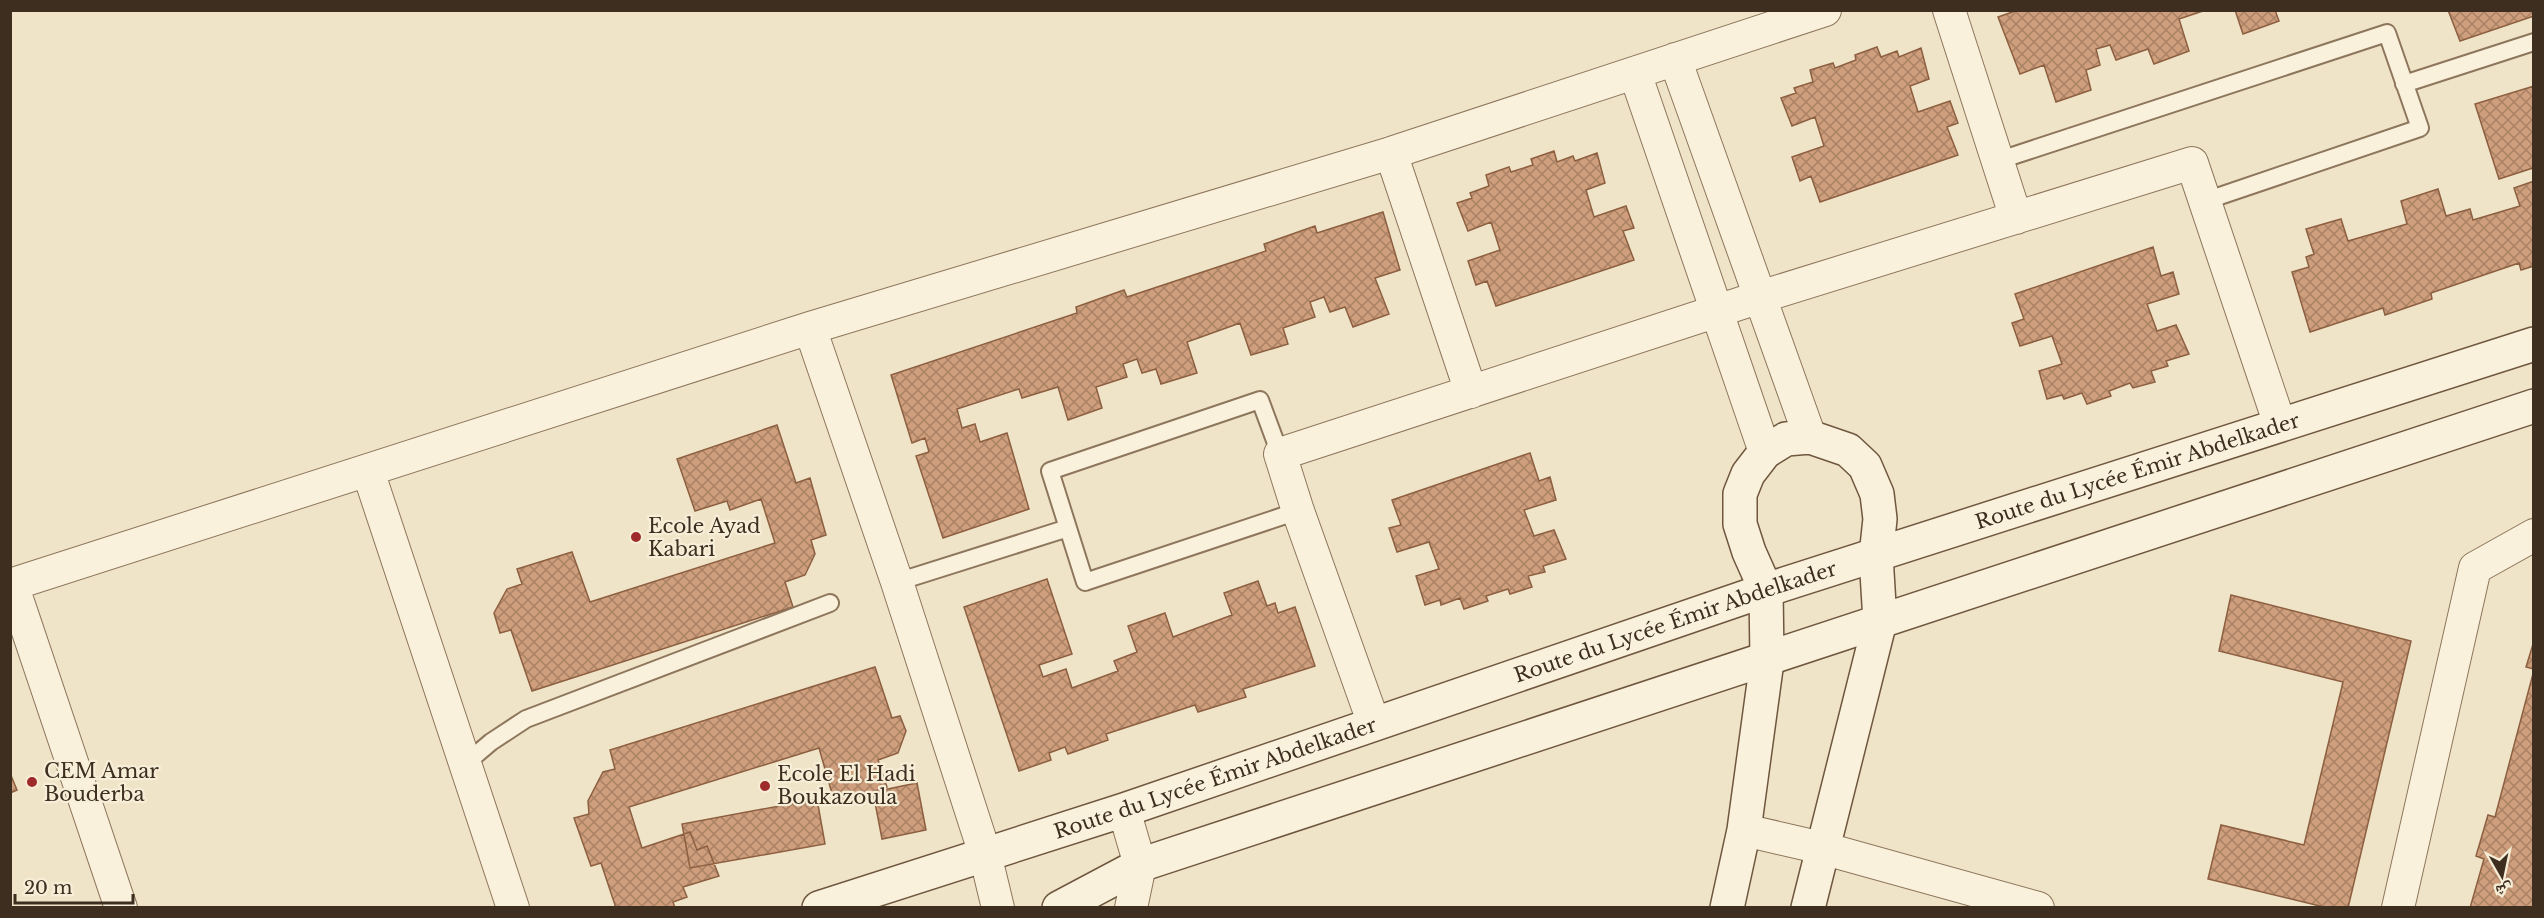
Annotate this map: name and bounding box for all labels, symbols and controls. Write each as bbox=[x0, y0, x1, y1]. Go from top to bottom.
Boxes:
street label: Route du Lycée Émir Abdelkader bbox=[1972, 408, 2303, 534]
place label: Ecole Ayad Kabari bbox=[648, 514, 761, 561]
marker: Ecole Ayad Kabari bbox=[629, 530, 643, 544]
street label: Route du Lycée Émir Abdelkader bbox=[1511, 556, 1840, 687]
street label: Route du Lycée Émir Abdelkader bbox=[1051, 712, 1380, 844]
place label: CEM Amar Bouderba bbox=[44, 759, 159, 806]
place label: Ecole El Hadi Boukazoula bbox=[777, 762, 916, 809]
marker: CEM Amar Bouderba bbox=[25, 775, 39, 789]
marker: Ecole El Hadi Boukazoula bbox=[758, 779, 772, 793]
north arrow bbox=[2472, 846, 2532, 906]
scale bar bbox=[15, 867, 134, 905]
text: 20 m bbox=[24, 877, 72, 899]
text: ش bbox=[2494, 880, 2514, 902]

